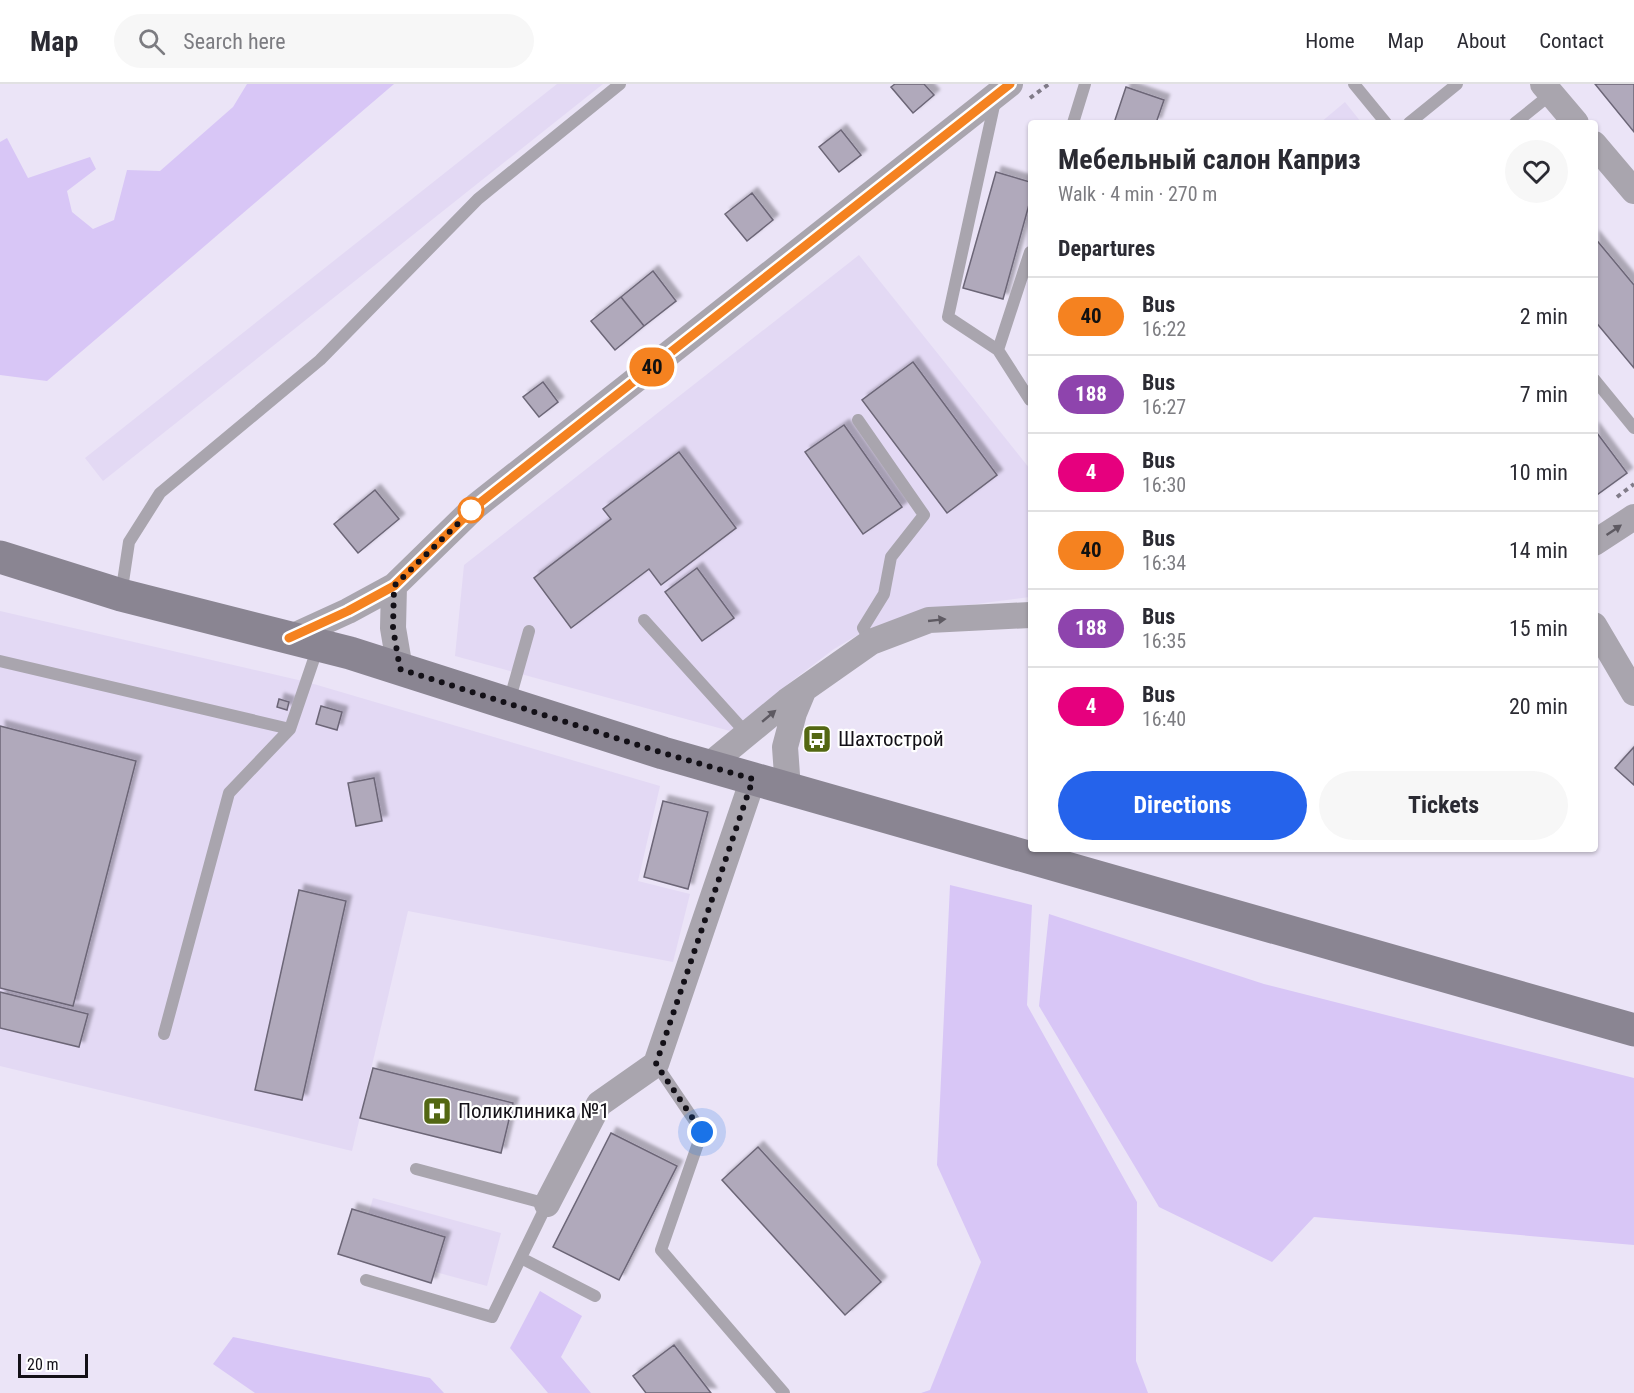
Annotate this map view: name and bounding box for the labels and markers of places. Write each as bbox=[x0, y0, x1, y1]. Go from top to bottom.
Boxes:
unlabelled marker bbox=[458, 497, 484, 523]
bus stop icon: Шахтострой bbox=[801, 723, 833, 755]
place label: Шахтострой bbox=[838, 727, 944, 751]
hospital icon: Поликлиника №1 bbox=[421, 1095, 453, 1127]
place label: Поликлиника №1 bbox=[458, 1099, 610, 1123]

